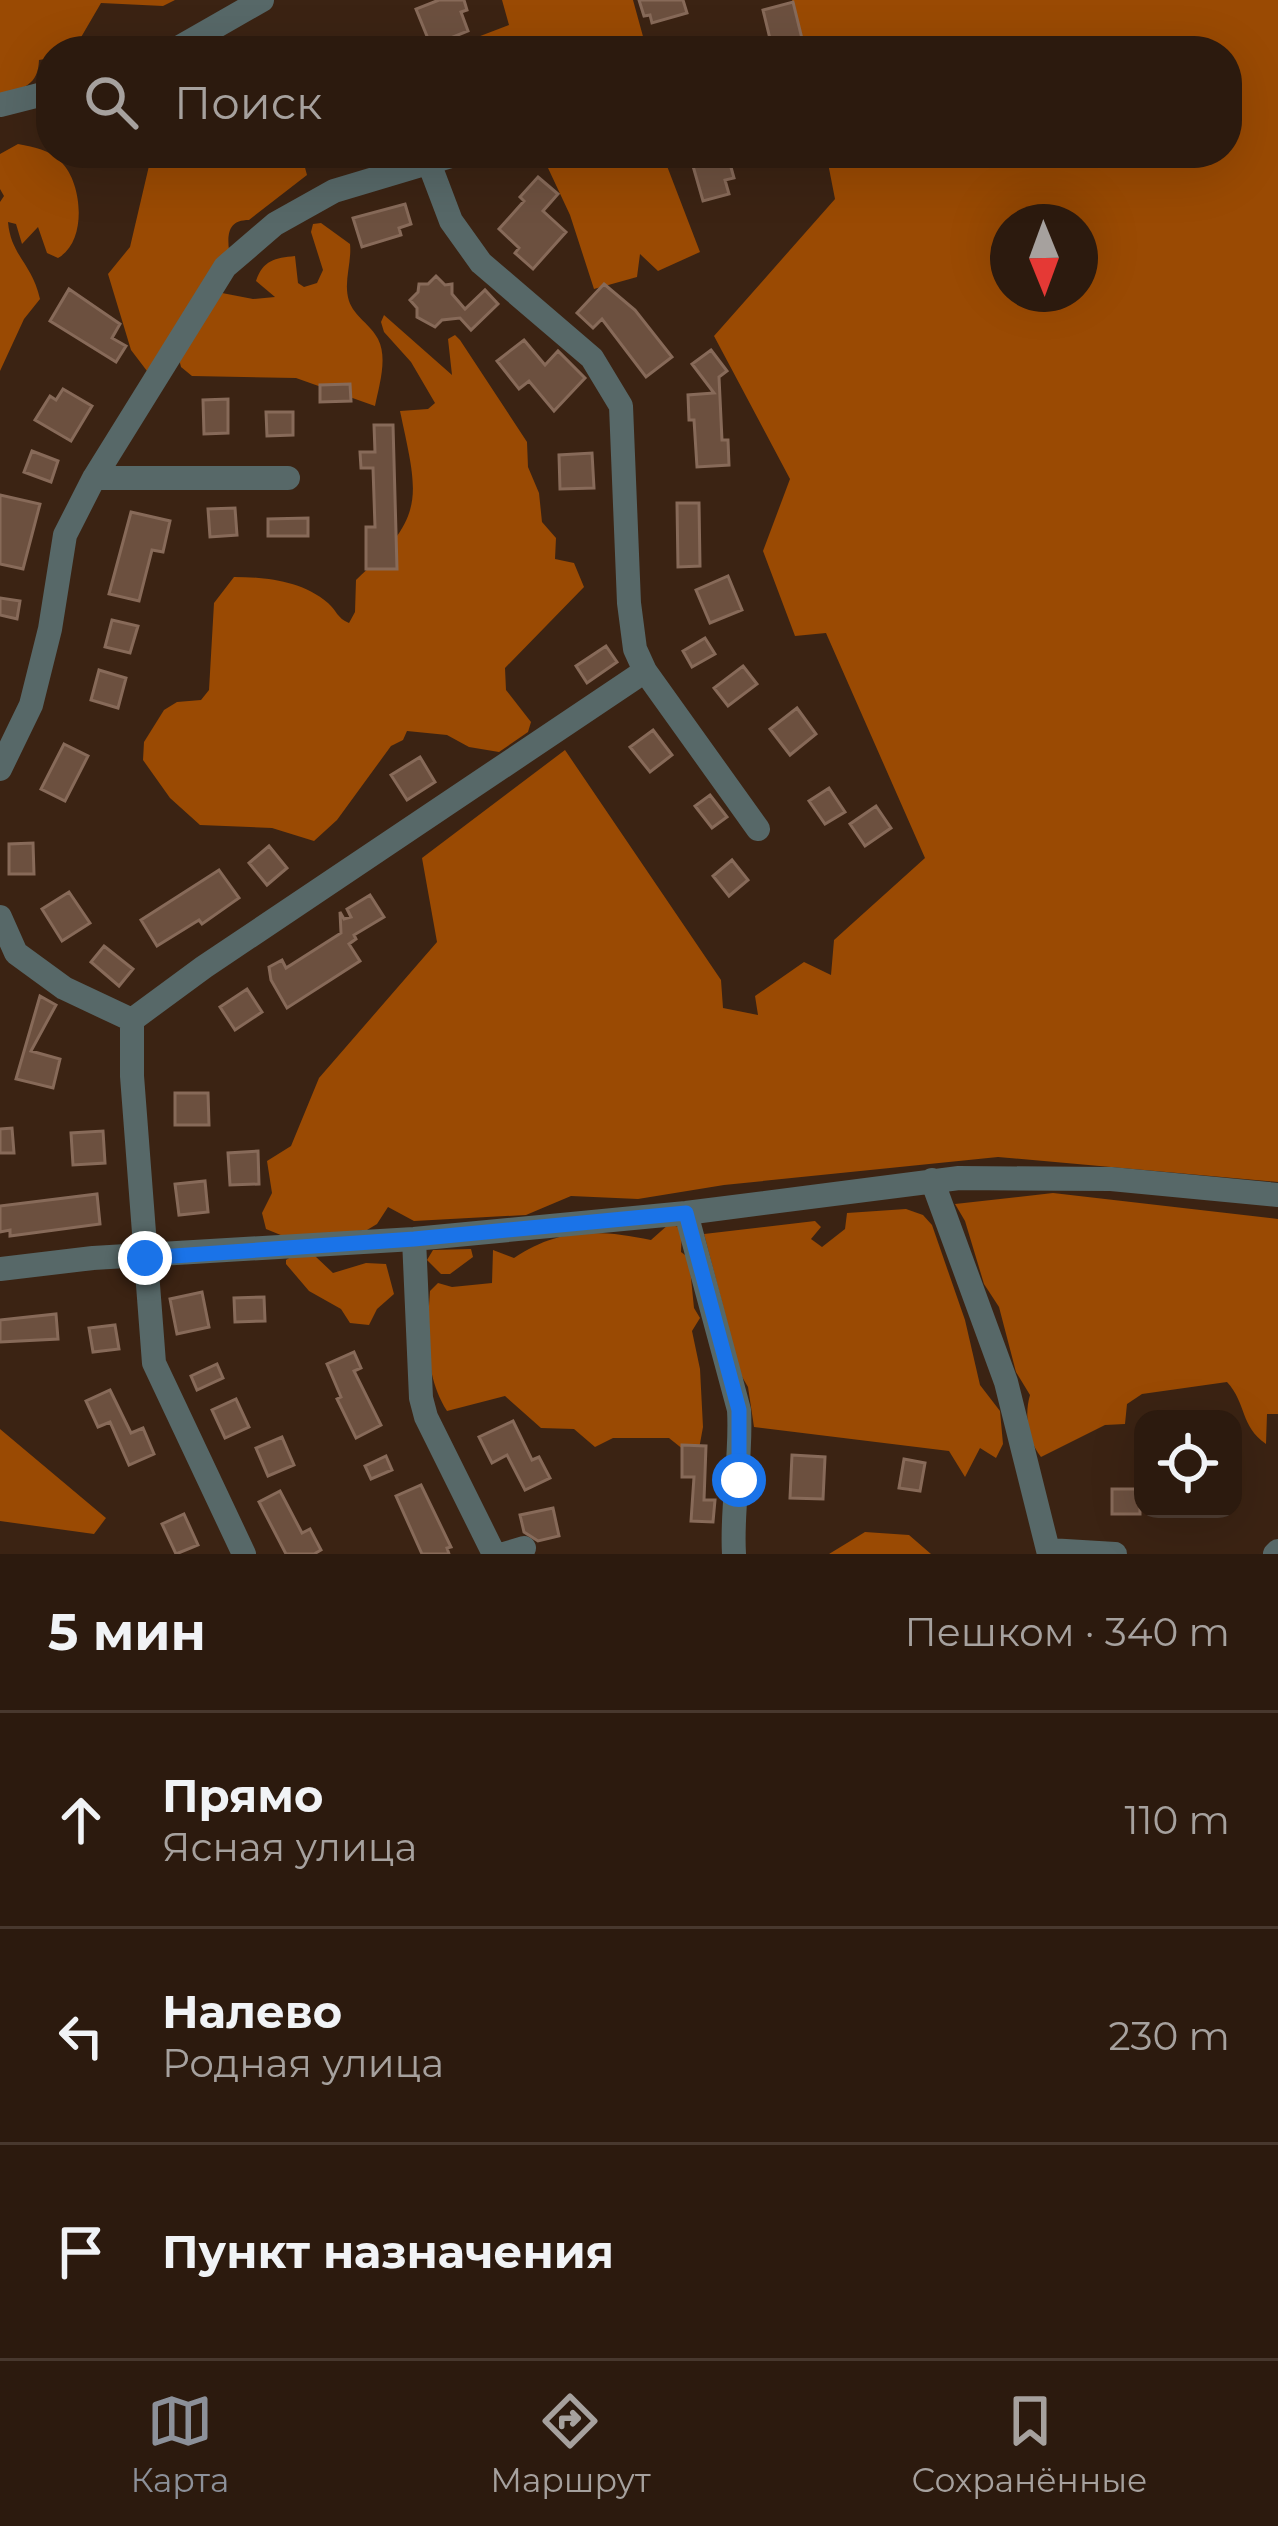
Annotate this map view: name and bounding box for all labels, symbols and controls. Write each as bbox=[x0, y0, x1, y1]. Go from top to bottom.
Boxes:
search box bbox=[36, 36, 1242, 168]
icon: search bbox=[78, 69, 144, 135]
text: Поиск bbox=[174, 75, 322, 130]
north arrow bbox=[990, 204, 1098, 312]
route end bbox=[118, 1231, 172, 1285]
map controls bbox=[1134, 1410, 1242, 1518]
button: locate bbox=[1134, 1410, 1242, 1518]
route start bbox=[712, 1453, 766, 1507]
text: 5 мин bbox=[48, 1601, 206, 1663]
text: Пешком · 340 m bbox=[904, 1608, 1230, 1656]
text: Прямо bbox=[162, 1768, 323, 1823]
icon: ahead bbox=[48, 1787, 114, 1853]
text: 110 m bbox=[1124, 1796, 1230, 1844]
text: Ясная улица bbox=[162, 1823, 417, 1871]
text: Налево bbox=[162, 1984, 342, 2039]
icon: left bbox=[48, 2003, 114, 2069]
text: 230 m bbox=[1108, 2012, 1230, 2060]
text: Родная улица bbox=[162, 2039, 444, 2087]
icon: arrive bbox=[48, 2219, 114, 2285]
text: Пункт назначения bbox=[162, 2224, 614, 2279]
tab: Карта bbox=[130, 2388, 229, 2500]
tab: Маршрут bbox=[490, 2388, 651, 2500]
tab: Сохранённые bbox=[912, 2388, 1147, 2500]

